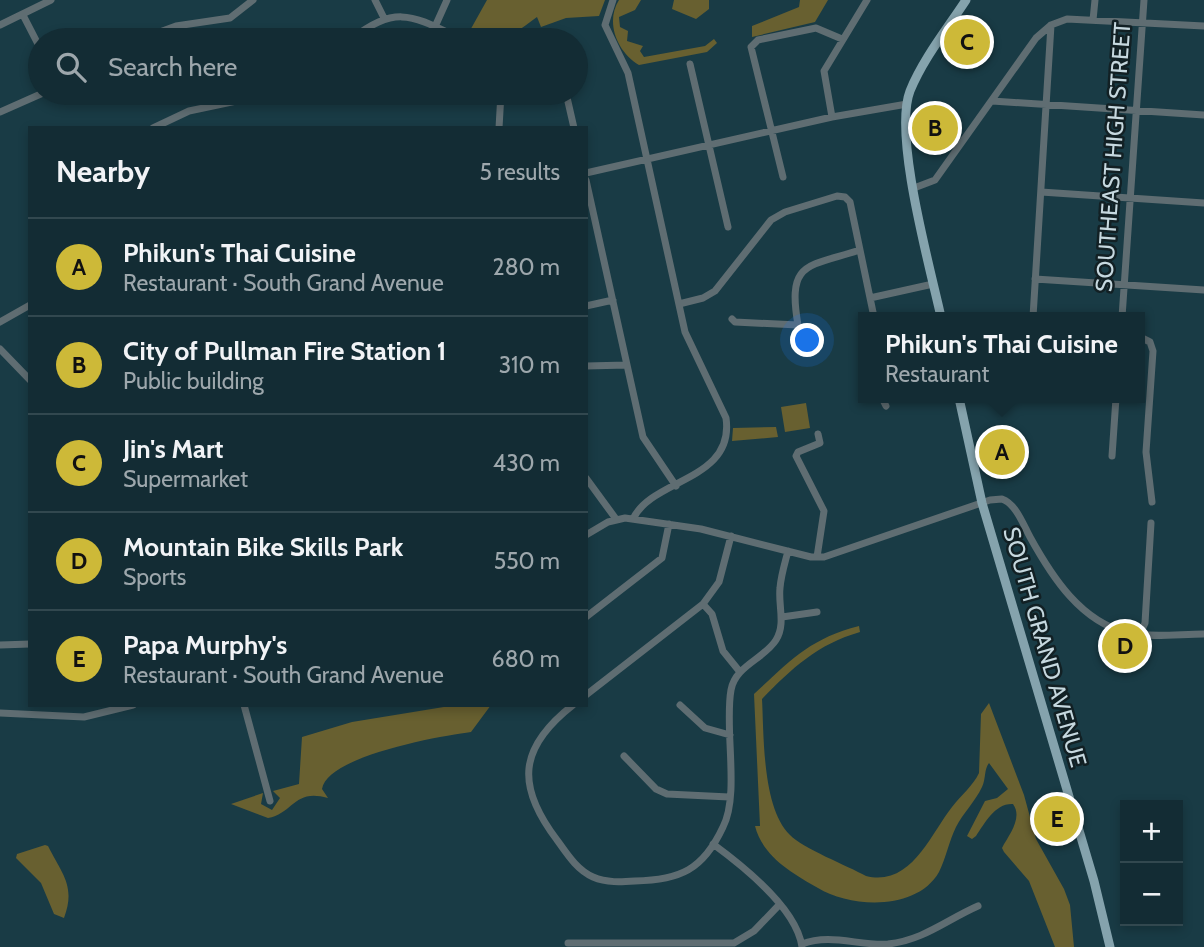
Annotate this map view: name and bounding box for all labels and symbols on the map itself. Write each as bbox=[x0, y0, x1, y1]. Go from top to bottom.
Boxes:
pin: C bbox=[944, 16, 990, 68]
street label: SOUTHEAST HIGH STREET bbox=[1090, 21, 1136, 293]
pin: B bbox=[912, 102, 958, 154]
your location bbox=[790, 323, 824, 357]
pin: A bbox=[979, 426, 1025, 478]
street label: SOUTH GRAND AVENUE bbox=[997, 524, 1093, 770]
pin: D bbox=[1102, 620, 1148, 672]
pin: E bbox=[1034, 793, 1080, 845]

